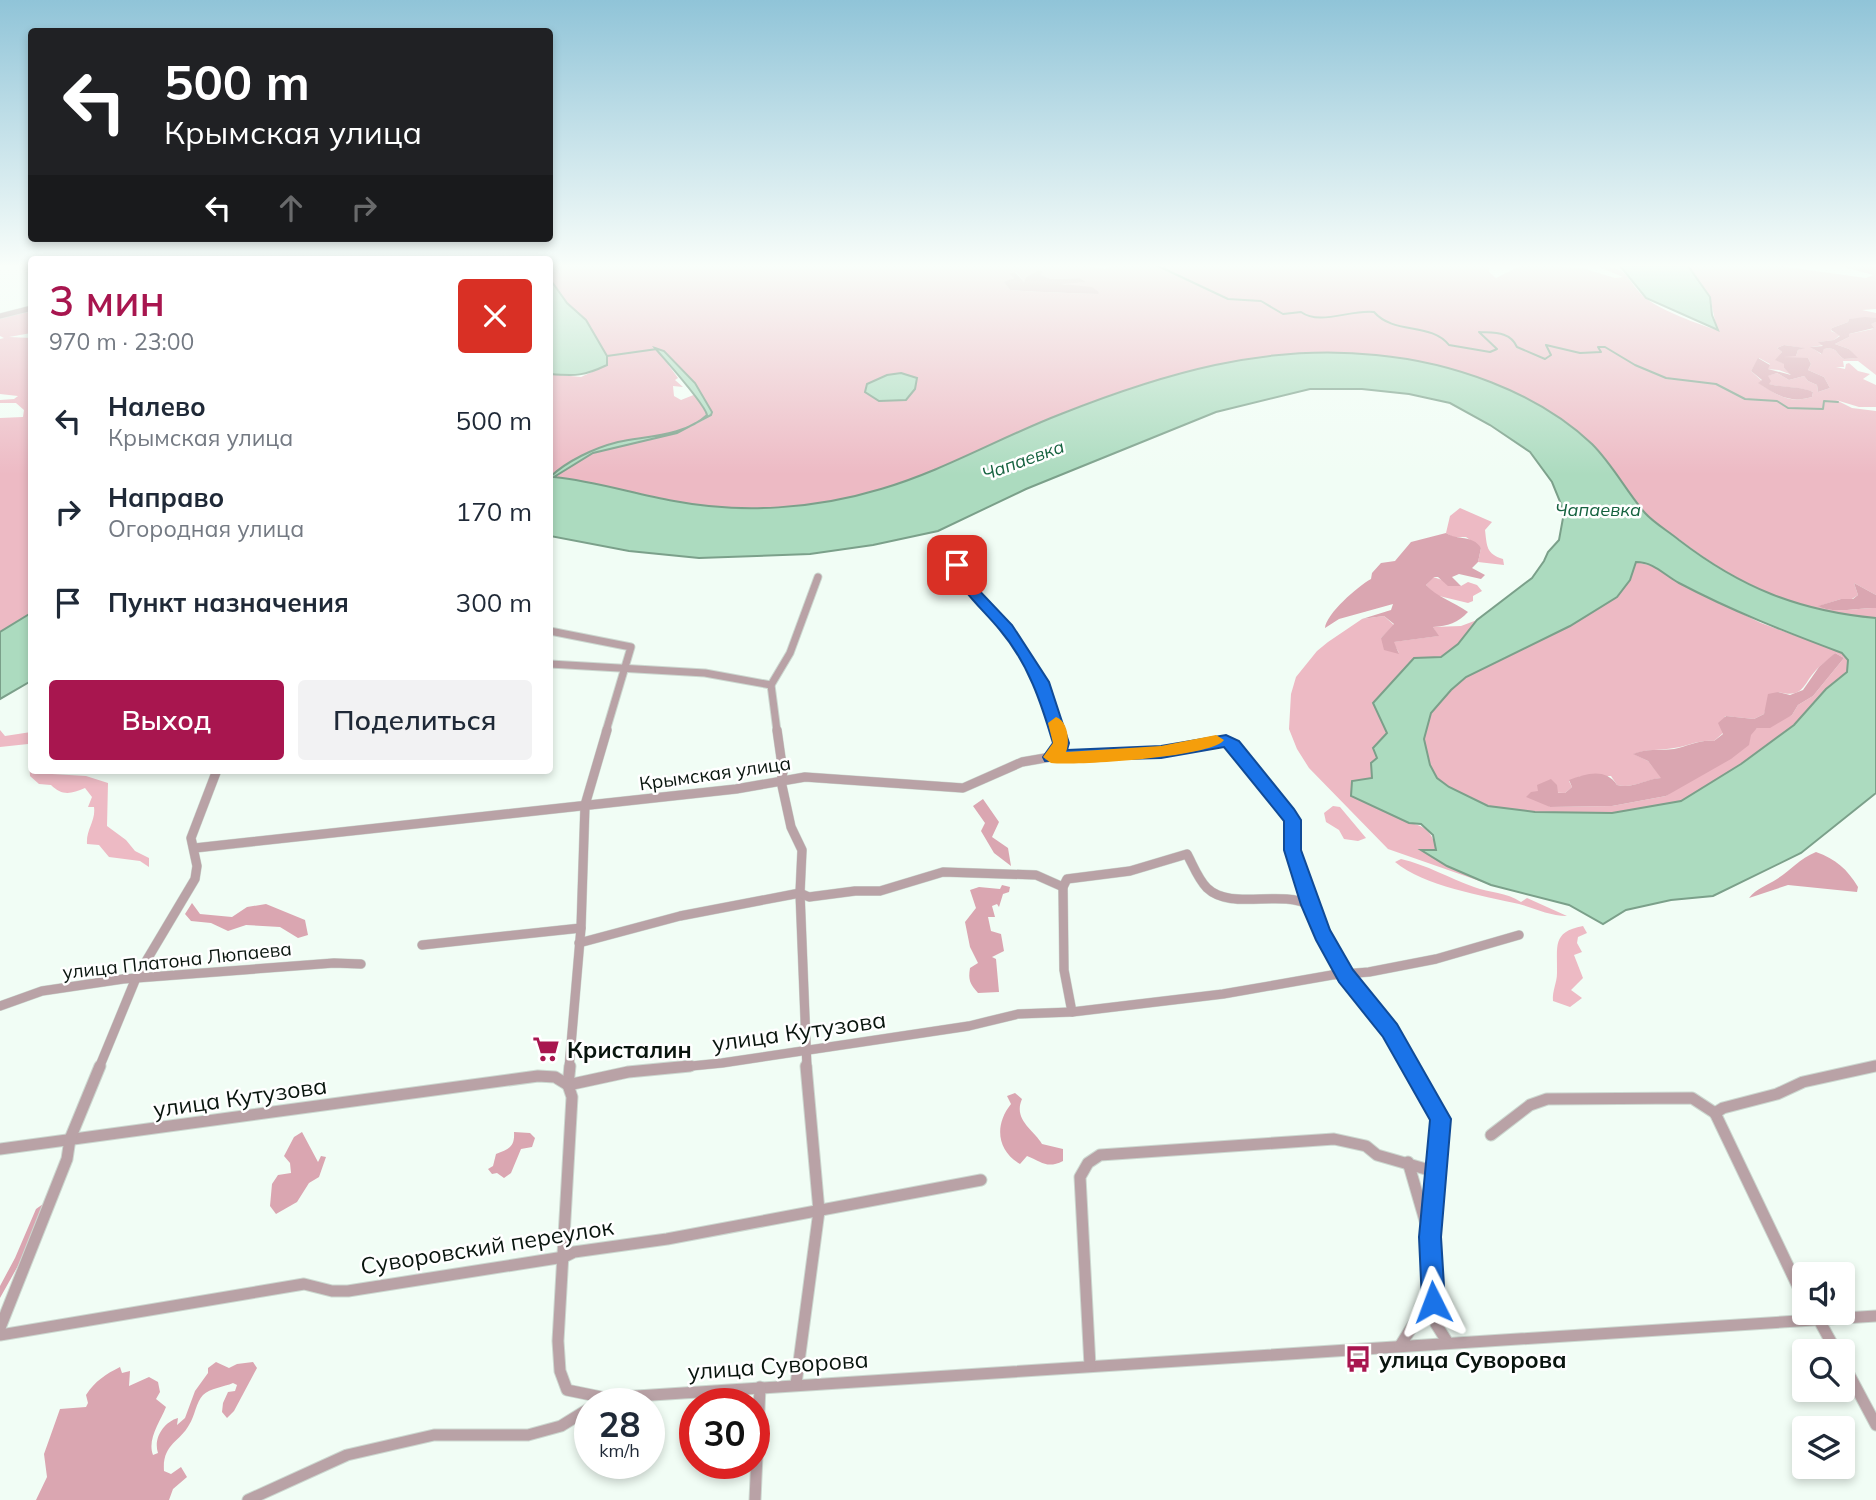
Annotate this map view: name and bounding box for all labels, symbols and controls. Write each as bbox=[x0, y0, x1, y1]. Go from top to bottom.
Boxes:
text: 500 m bbox=[164, 51, 310, 112]
icon: left bbox=[49, 56, 140, 147]
text: Крымская улица bbox=[164, 112, 422, 152]
icon: left bbox=[199, 189, 237, 227]
icon: ahead bbox=[272, 189, 310, 227]
icon: right bbox=[345, 189, 383, 227]
text: 3 мин bbox=[49, 274, 165, 327]
button: close bbox=[458, 279, 532, 353]
text: 970 m · 23:00 bbox=[49, 327, 194, 356]
text: Налево bbox=[108, 390, 206, 423]
icon: left bbox=[49, 402, 87, 440]
text: 500 m bbox=[456, 404, 532, 437]
text: Крымская улица bbox=[108, 423, 293, 452]
water label: Чапаевка bbox=[979, 435, 1067, 485]
text: Направо bbox=[108, 481, 224, 514]
icon: right bbox=[49, 493, 87, 531]
text: 170 m bbox=[456, 495, 532, 528]
water label: Чапаевка bbox=[1555, 498, 1641, 521]
text: Огородная улица bbox=[108, 514, 304, 543]
pin bbox=[927, 535, 987, 595]
icon: arrive bbox=[938, 546, 976, 584]
icon: arrive bbox=[49, 584, 87, 622]
text: Пункт назначения bbox=[108, 586, 349, 619]
text: 300 m bbox=[456, 586, 532, 619]
button: Выход bbox=[49, 680, 284, 760]
button: Поделиться bbox=[298, 680, 532, 760]
street label: Крымская улица bbox=[637, 750, 793, 796]
street label: улица Платона Люпаева bbox=[61, 936, 293, 984]
street label: улица Кутузова bbox=[710, 1004, 888, 1058]
supermarket icon: Кристалин bbox=[531, 1034, 561, 1064]
place label: Кристалин bbox=[567, 1035, 692, 1064]
street label: улица Кутузова bbox=[151, 1070, 329, 1124]
street label: Суворовский переулок bbox=[358, 1212, 616, 1280]
map controls bbox=[1792, 1262, 1855, 1479]
button: sound bbox=[1792, 1262, 1855, 1325]
position arrow bbox=[1396, 1265, 1470, 1339]
button: search bbox=[1792, 1339, 1855, 1402]
street label: улица Суворова bbox=[687, 1344, 869, 1386]
bus stop icon: улица Суворова bbox=[1343, 1344, 1373, 1374]
place label: улица Суворова bbox=[1379, 1345, 1567, 1374]
speed limit sign: 30 bbox=[679, 1388, 770, 1479]
text: 28 bbox=[598, 1402, 641, 1446]
button: layers bbox=[1792, 1416, 1855, 1479]
text: km/h bbox=[599, 1439, 640, 1462]

